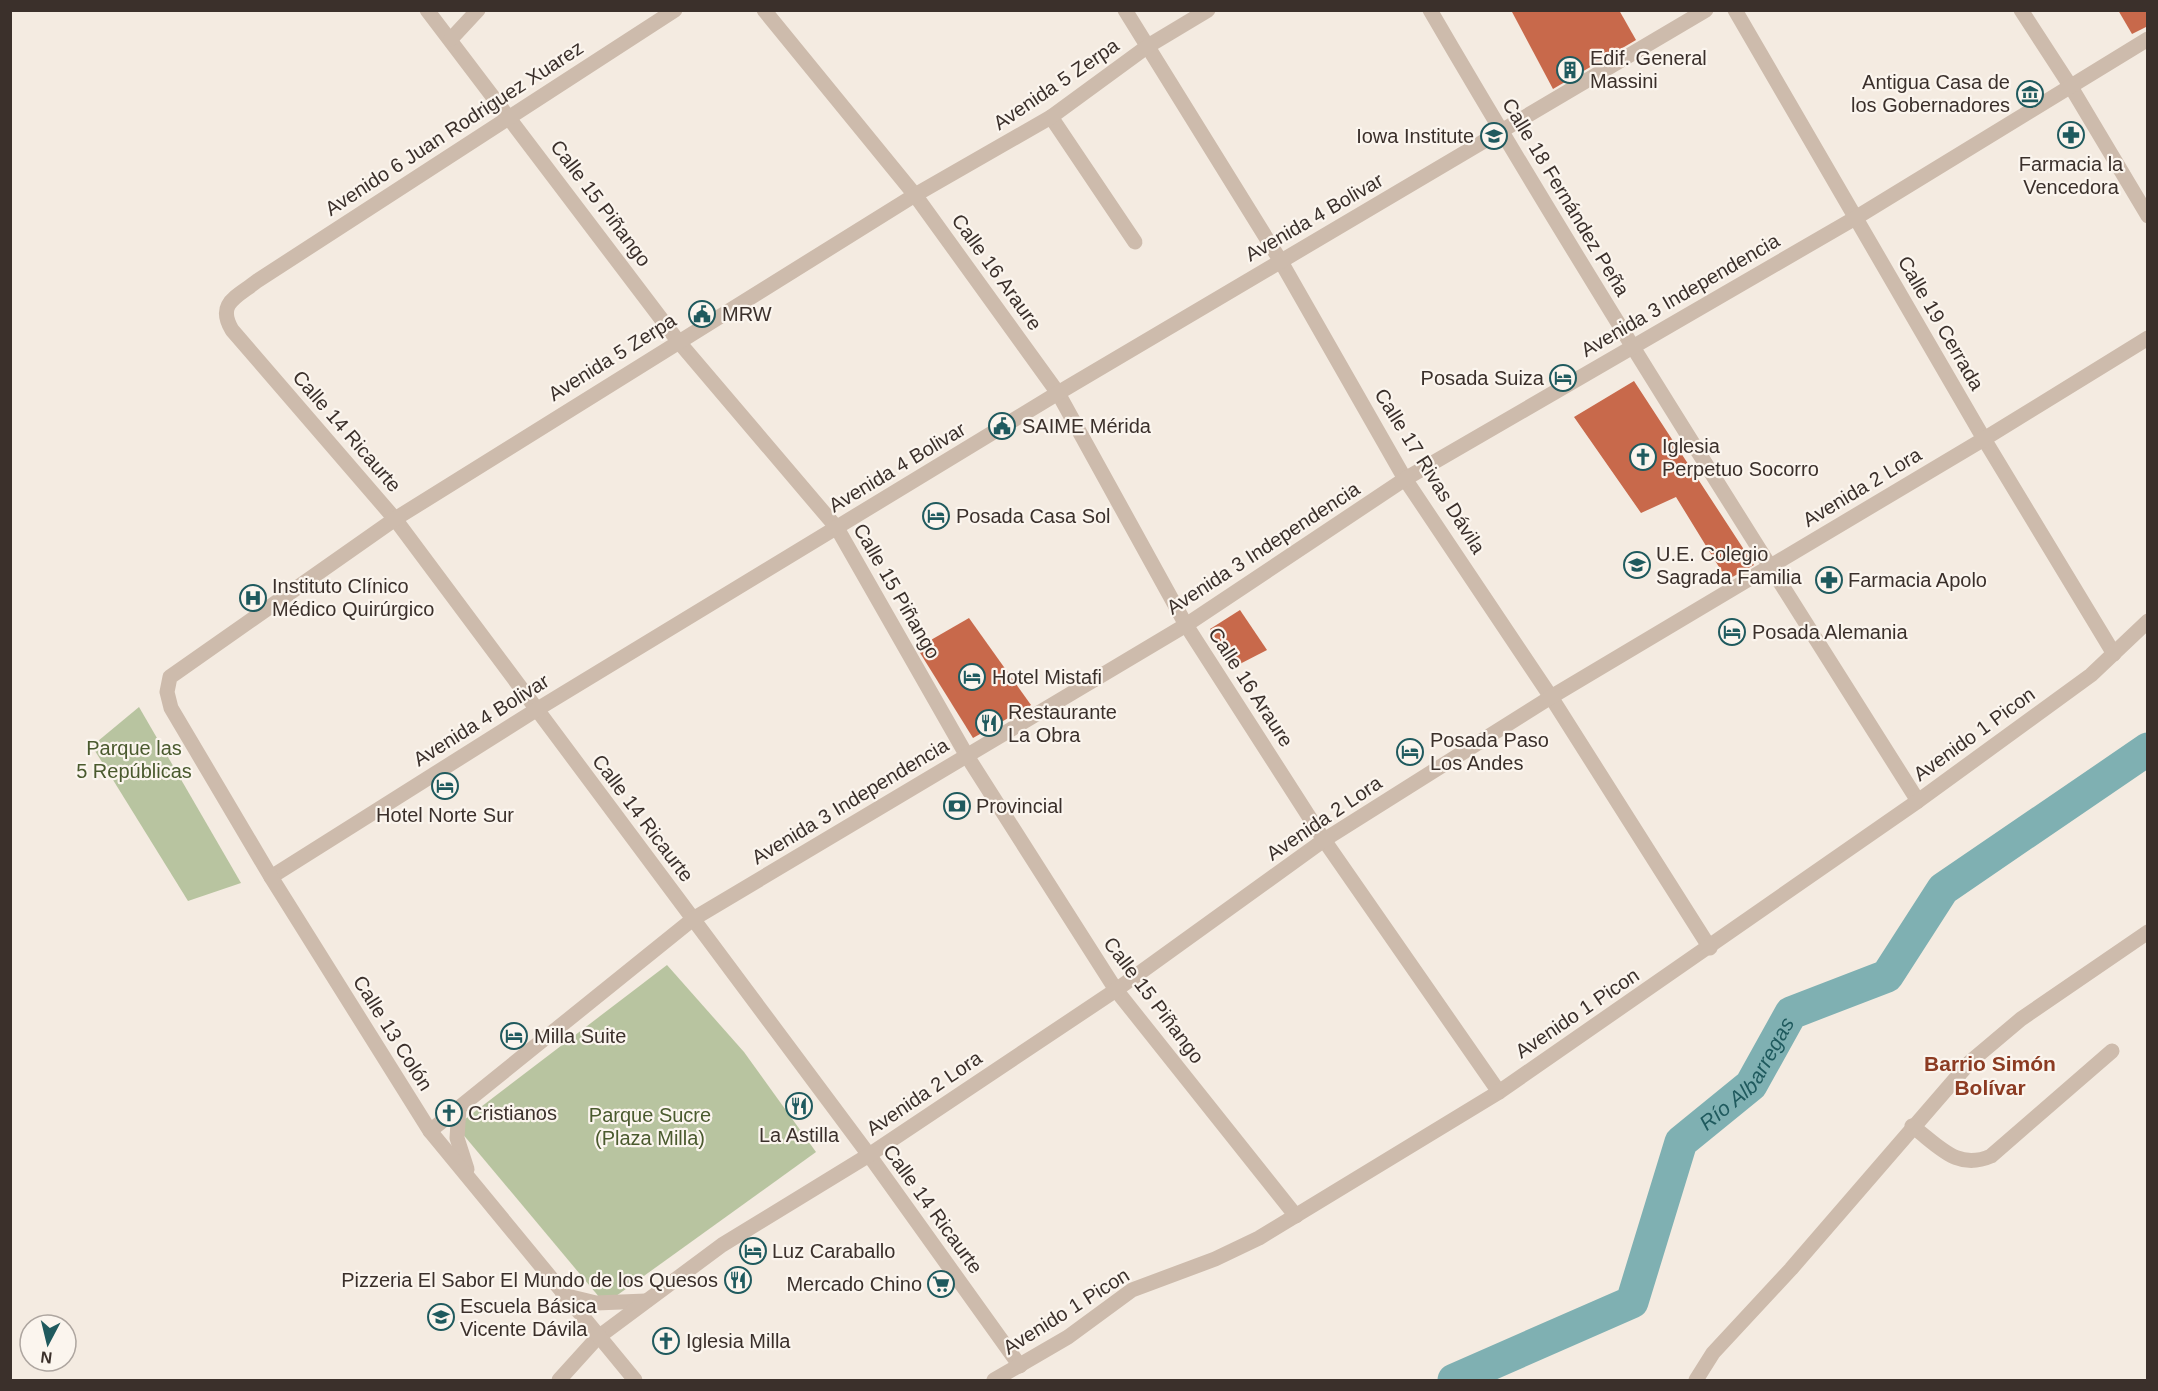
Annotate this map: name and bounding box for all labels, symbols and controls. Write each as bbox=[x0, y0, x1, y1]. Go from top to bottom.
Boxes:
street label: Avenida 5 Zerpa bbox=[989, 33, 1124, 134]
street label: Avenido 6 Juan Rodriguez Xuarez bbox=[321, 36, 587, 220]
place label: Edif. General Massini bbox=[1590, 47, 1707, 92]
building icon: Edif. General Massini bbox=[1555, 55, 1585, 85]
place label: Antigua Casa de los Gobernadores bbox=[1851, 71, 2010, 116]
museum icon: Antigua Casa de los Gobernadores bbox=[2015, 79, 2045, 109]
street label: Calle 18 Fernández Peña bbox=[1498, 94, 1634, 301]
pharmacy icon: Farmacia la Vencedora bbox=[2056, 120, 2086, 150]
school or university icon: Iowa Institute bbox=[1479, 121, 1509, 151]
place label: Iowa Institute bbox=[1356, 125, 1474, 147]
street label: Calle 15 Piñango bbox=[546, 136, 656, 270]
place label: Farmacia la Vencedora bbox=[2019, 153, 2124, 198]
street label: Avenida 4 Bolivar bbox=[1241, 168, 1387, 265]
street label: Calle 16 Araure bbox=[948, 210, 1046, 334]
street label: Avenida 3 Independencia bbox=[1577, 229, 1784, 361]
street label: Calle 19 Cerrada bbox=[1894, 252, 1989, 395]
public building icon: MRW bbox=[687, 299, 717, 329]
place label: MRW bbox=[722, 303, 772, 325]
street label: Avenida 5 Zerpa bbox=[544, 308, 681, 405]
hotel icon: Posada Suiza bbox=[1548, 363, 1578, 393]
street label: Calle 14 Ricaurte bbox=[288, 366, 406, 496]
place label: Posada Suiza bbox=[1421, 367, 1545, 389]
street label: Calle 17 Rivas Dávila bbox=[1370, 385, 1490, 558]
public building icon: SAIME Mérida bbox=[987, 411, 1017, 441]
place label: SAIME Mérida bbox=[1022, 415, 1152, 437]
street label: Avenida 4 Bolivar bbox=[825, 417, 970, 516]
place label: Iglesia Perpetuo Socorro bbox=[1662, 435, 1819, 480]
church icon: Iglesia Perpetuo Socorro bbox=[1628, 442, 1658, 472]
street label: Avenida 2 Lora bbox=[1799, 443, 1926, 531]
street label: Avenida 3 Independencia bbox=[1162, 477, 1364, 619]
hotel icon: Posada Casa Sol bbox=[921, 501, 951, 531]
place label: Posada Casa Sol bbox=[956, 505, 1111, 527]
street label: Calle 15 Piñango bbox=[849, 520, 945, 662]
place label: U.E. Colegio Sagrada Familia bbox=[1656, 543, 1803, 588]
school or university icon: U.E. Colegio Sagrada Familia bbox=[1622, 550, 1652, 580]
pharmacy icon: Farmacia Apolo bbox=[1814, 565, 1844, 595]
place label: Farmacia Apolo bbox=[1848, 569, 1987, 591]
place label: Instituto Clínico Médico Quirúrgico bbox=[272, 575, 434, 620]
hospital icon: Instituto Clínico Médico Quirúrgico bbox=[238, 583, 268, 613]
hotel icon: Posada Alemania bbox=[1717, 617, 1747, 647]
place label: Posada Alemania bbox=[1752, 621, 1909, 643]
street label: Calle 16 Araure bbox=[1204, 623, 1298, 751]
hotel icon: Hotel Mistafi bbox=[957, 662, 987, 692]
place label: Hotel Mistafi bbox=[992, 666, 1102, 688]
street label: Avenida 4 Bolivar bbox=[409, 669, 553, 770]
street label: Avenido 1 Picon bbox=[1909, 683, 2039, 785]
place label: Restaurante La Obra bbox=[1008, 701, 1117, 746]
restaurant icon: Restaurante La Obra bbox=[974, 708, 1004, 738]
place label: Posada Paso Los Andes bbox=[1430, 729, 1549, 774]
street label: Avenida 3 Independencia bbox=[748, 733, 953, 868]
park label: Parque las 5 Repúblicas bbox=[76, 737, 192, 782]
hotel icon: Posada Paso Los Andes bbox=[1395, 737, 1425, 767]
street label: Calle 14 Ricaurte bbox=[588, 750, 698, 886]
hotel icon: Hotel Norte Sur bbox=[430, 771, 460, 801]
street label: Avenida 2 Lora bbox=[1262, 771, 1386, 865]
bank icon: Provincial bbox=[942, 791, 972, 821]
place label: Provincial bbox=[976, 795, 1063, 817]
place label: Hotel Norte Sur bbox=[376, 804, 514, 826]
street label: Calle 15 Piñango bbox=[1099, 933, 1209, 1067]
street label: Avenido 1 Picon bbox=[1511, 964, 1643, 1062]
street label: Calle 13 Colón bbox=[349, 972, 437, 1094]
water label: Río Albarregas bbox=[1694, 1013, 1798, 1134]
hotel icon: Milla Suite bbox=[499, 1021, 529, 1051]
place label: Milla Suite bbox=[534, 1025, 626, 1047]
street label: Avenida 2 Lora bbox=[862, 1046, 986, 1140]
district label: Barrio Simón Bolívar bbox=[1924, 1052, 2056, 1099]
restaurant icon: La Astilla bbox=[784, 1091, 814, 1121]
church icon: Cristianos bbox=[434, 1098, 464, 1128]
place label: Cristianos bbox=[468, 1102, 557, 1124]
park label: Parque Sucre (Plaza Milla) bbox=[589, 1104, 711, 1149]
place label: La Astilla bbox=[759, 1124, 840, 1146]
street label: Calle 14 Ricaurte bbox=[879, 1140, 987, 1278]
hotel icon: Luz Caraballo bbox=[738, 1236, 768, 1266]
place label: Luz Caraballo bbox=[772, 1240, 895, 1262]
street label: Avenido 1 Picon bbox=[999, 1263, 1133, 1359]
restaurant icon: Pizzeria El Sabor El Mundo de los Quesos bbox=[723, 1265, 753, 1295]
place label: Pizzeria El Sabor El Mundo de los Quesos bbox=[341, 1269, 718, 1291]
supermarket icon: Mercado Chino bbox=[926, 1269, 956, 1299]
place label: Mercado Chino bbox=[786, 1273, 922, 1295]
place label: Escuela Básica Vicente Dávila bbox=[460, 1295, 598, 1340]
school or university icon: Escuela Básica Vicente Dávila bbox=[426, 1302, 456, 1332]
north arrow bbox=[18, 1313, 78, 1373]
church icon: Iglesia Milla bbox=[651, 1326, 681, 1356]
place label: Iglesia Milla bbox=[686, 1330, 791, 1352]
text: N bbox=[39, 1348, 53, 1367]

